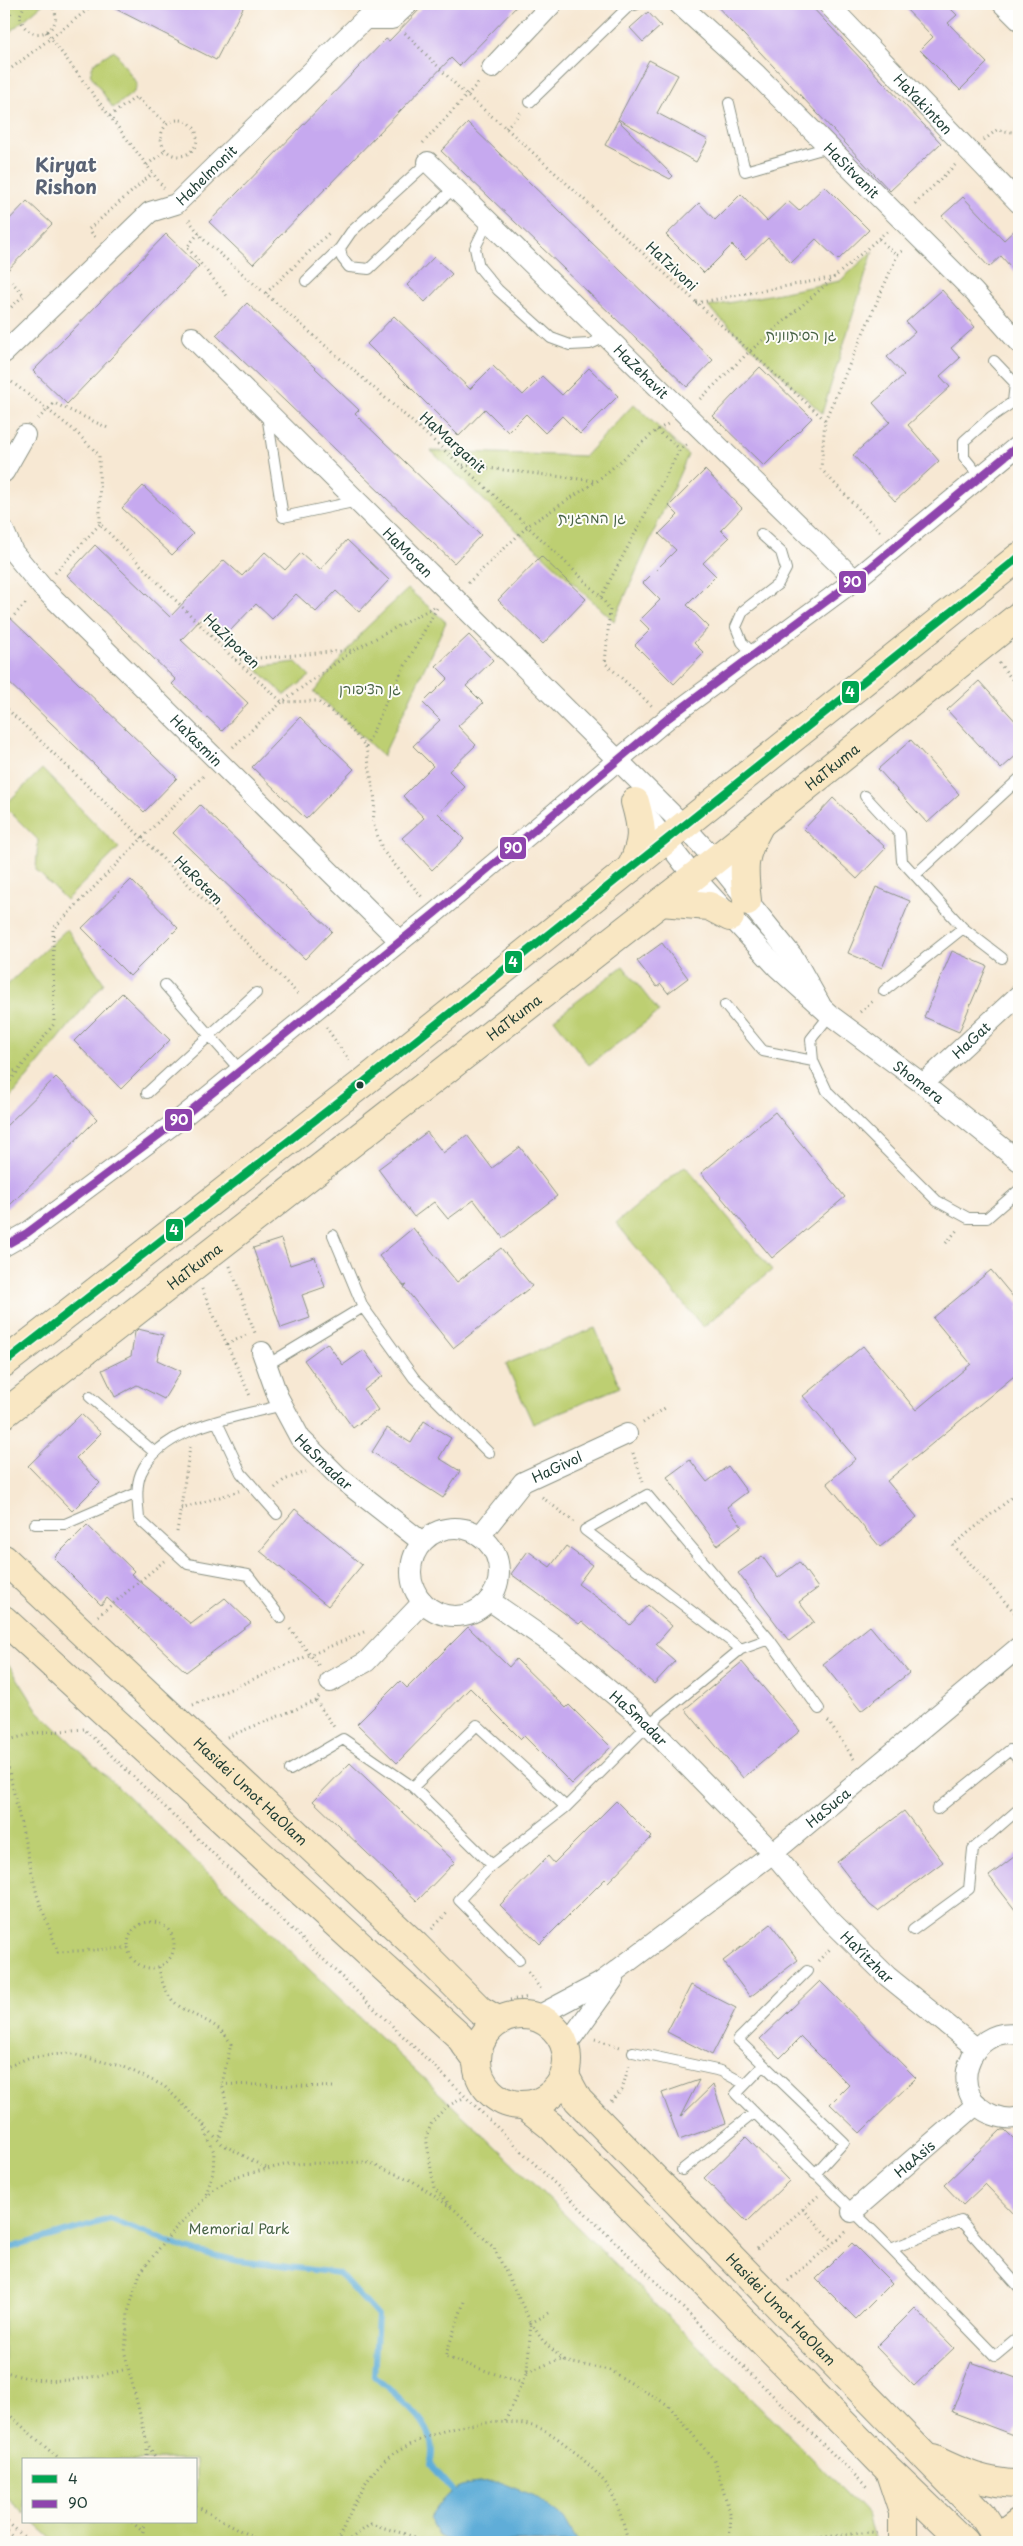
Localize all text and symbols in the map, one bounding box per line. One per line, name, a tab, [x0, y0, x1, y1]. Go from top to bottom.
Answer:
street label: HaYakinton	[889, 68, 958, 139]
street label: HaSitvanit	[820, 138, 885, 203]
street label: Hahelmonit	[171, 140, 241, 210]
district label: Kiryat Rishon	[35, 150, 97, 200]
street label: HaTzivoni	[641, 236, 703, 296]
park label: גן הסיתוונית	[766, 324, 837, 345]
street label: HaZehavit	[609, 339, 674, 403]
street label: HaMarganit	[415, 407, 491, 478]
park label: גן המרגנית	[558, 507, 626, 528]
street label: HaMoran	[378, 522, 438, 582]
line badge: 90	[838, 570, 867, 594]
text: 90	[843, 571, 861, 592]
street label: HaZiporen	[199, 609, 265, 673]
park label: גן הציפורן	[339, 678, 401, 699]
line badge: 4	[841, 680, 860, 704]
text: 4	[845, 681, 855, 702]
street label: HaYasmin	[166, 709, 228, 771]
street label: HaTkuma	[800, 738, 864, 795]
line badge: 90	[499, 836, 527, 860]
text: 90	[504, 837, 522, 858]
street label: HaRotem	[170, 851, 228, 909]
line badge: 4	[504, 950, 523, 974]
text: 4	[508, 951, 518, 972]
street label: HaTkuma	[482, 989, 546, 1045]
street label: HaGat	[947, 1016, 995, 1063]
street label: Shomera	[889, 1055, 950, 1108]
unlabelled marker	[355, 1080, 365, 1090]
line badge: 90	[164, 1108, 193, 1132]
text: 90	[170, 1109, 188, 1130]
line badge: 4	[165, 1218, 184, 1242]
text: 4	[169, 1219, 179, 1240]
street label: HaTkuma	[162, 1238, 226, 1294]
street label: HaSmadar	[291, 1429, 358, 1495]
street label: HaGivol	[528, 1446, 585, 1487]
street label: HaSmadar	[605, 1685, 673, 1751]
street label: Hasidei Umot HaOlam	[189, 1732, 313, 1850]
street label: HaSuca	[801, 1782, 855, 1832]
street label: HaYitzhar	[836, 1926, 899, 1988]
street label: HaAsis	[889, 2135, 939, 2182]
park label: Memorial Park	[189, 2218, 290, 2239]
street label: Hasidei Umot HaOlam	[722, 2248, 841, 2370]
legend	[22, 2458, 198, 2524]
text: 4	[68, 2466, 78, 2489]
text: 90	[68, 2490, 88, 2513]

